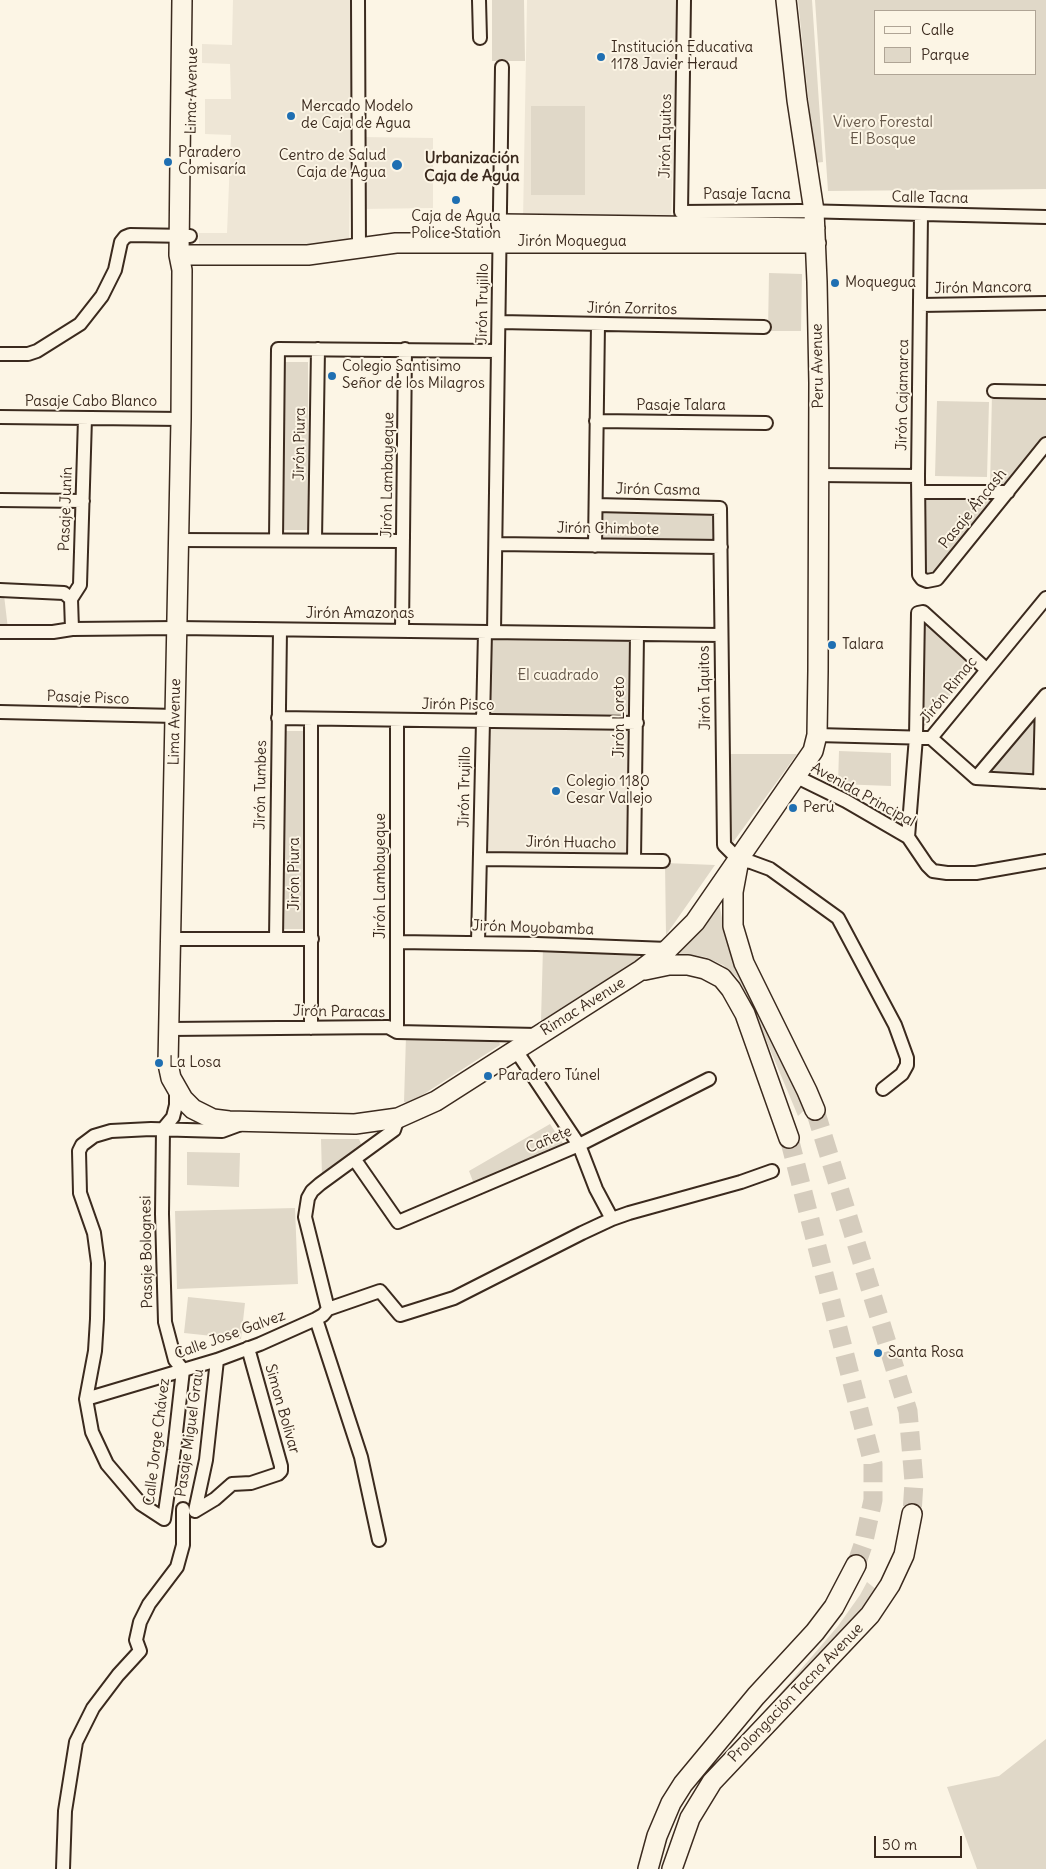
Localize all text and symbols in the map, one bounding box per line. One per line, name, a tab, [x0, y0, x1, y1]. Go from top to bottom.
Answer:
legend	[874, 10, 1036, 75]
text: Calle	[921, 20, 954, 39]
place label: Institución Educativa 1178 Javier Heraud	[611, 39, 753, 74]
text: Parque	[921, 45, 969, 64]
street label: Lima Avenue	[182, 47, 202, 135]
marker: Institución Educativa 1178 Javier Heraud	[595, 51, 607, 63]
street label: Jirón Iquitos	[656, 93, 676, 179]
place label: Mercado Modelo de Caja de Agua	[301, 98, 413, 133]
marker: Mercado Modelo de Caja de Agua	[285, 110, 297, 122]
park label: Vivero Forestal El Bosque	[833, 114, 933, 149]
place label: Paradero Comisaría	[178, 144, 246, 179]
place label: Centro de Salud Caja de Agua	[279, 147, 386, 182]
district label: Urbanización Caja de Agua	[424, 148, 520, 186]
marker: Paradero Comisaría	[162, 156, 174, 168]
marker: Centro de Salud Caja de Agua	[390, 158, 404, 172]
street label: Pasaje Tacna	[703, 186, 791, 204]
street label: Calle Tacna	[891, 188, 969, 208]
marker: Caja de Agua Police Station	[450, 194, 462, 206]
place label: Caja de Agua Police Station	[411, 208, 501, 243]
street label: Jirón Moquegua	[518, 233, 626, 251]
street label: Jirón Trujillo	[473, 263, 493, 345]
place label: Moquegua	[845, 274, 916, 292]
marker: Moquegua	[829, 277, 841, 289]
street label: Jirón Mancora	[934, 278, 1032, 298]
street label: Jirón Zorritos	[587, 299, 677, 319]
street label: Peru Avenue	[808, 323, 828, 409]
street label: Jirón Cajamarca	[893, 339, 913, 451]
place label: Colegio Santisimo Señor de los Milagros	[342, 358, 485, 393]
marker: Colegio Santisimo Señor de los Milagros	[326, 370, 338, 382]
street label: Pasaje Cabo Blanco	[25, 393, 157, 411]
street label: Pasaje Talara	[636, 397, 726, 415]
street label: Jirón Piura	[290, 407, 310, 481]
street label: Jirón Lambayeque	[378, 412, 398, 538]
street label: Pasaje Áncash	[935, 465, 1011, 553]
street label: Pasaje Junín	[56, 466, 76, 552]
street label: Jirón Casma	[616, 480, 700, 500]
street label: Jirón Chimbote	[557, 519, 659, 539]
street label: Jirón Amazonas	[306, 605, 414, 623]
place label: Talara	[842, 636, 884, 654]
marker: Talara	[826, 639, 838, 651]
street label: Jirón Iquitos	[695, 645, 715, 731]
street label: Jirón Rimac	[917, 653, 981, 727]
park label: El cuadrado	[517, 667, 599, 685]
street label: Jirón Loreto	[611, 676, 629, 758]
street label: Lima Avenue	[165, 678, 185, 766]
street label: Pasaje Pisco	[46, 688, 130, 708]
street label: Jirón Pisco	[421, 695, 495, 715]
street label: Jirón Tumbes	[251, 740, 271, 830]
street label: Jirón Trujillo	[455, 746, 475, 828]
street label: Avenida Principal	[808, 759, 918, 831]
place label: Colegio 1180 Cesar Vallejo	[566, 773, 653, 808]
marker: Colegio 1180 Cesar Vallejo	[550, 785, 562, 797]
place label: Perú	[803, 799, 834, 817]
marker: Perú	[787, 802, 799, 814]
street label: Jirón Lambayeque	[372, 813, 390, 939]
street label: Jirón Huacho	[526, 833, 616, 853]
street label: Jirón Piura	[286, 837, 304, 911]
street label: Jirón Moyobamba	[472, 917, 594, 939]
street label: Rimac Avenue	[538, 974, 628, 1040]
street label: Jirón Paracas	[293, 1002, 385, 1022]
place label: La Losa	[169, 1054, 221, 1072]
marker: La Losa	[153, 1057, 165, 1069]
place label: Paradero Túnel	[498, 1067, 600, 1085]
marker: Paradero Túnel	[482, 1070, 494, 1082]
street label: Cañete	[523, 1122, 575, 1158]
street label: Pasaje Bolognesi	[137, 1195, 157, 1309]
street label: Calle Jose Galvez	[172, 1307, 288, 1363]
place label: Santa Rosa	[888, 1344, 964, 1362]
marker: Santa Rosa	[872, 1347, 884, 1359]
street label: Simon Bolivar	[261, 1362, 303, 1456]
street label: Pasaje Miguel Grau	[172, 1368, 208, 1498]
street label: Calle Jorge Chávez	[140, 1377, 174, 1507]
street label: Prolongación Tacna Avenue	[725, 1620, 867, 1766]
scale bar	[876, 1826, 964, 1858]
text: 50 m	[882, 1835, 917, 1854]

